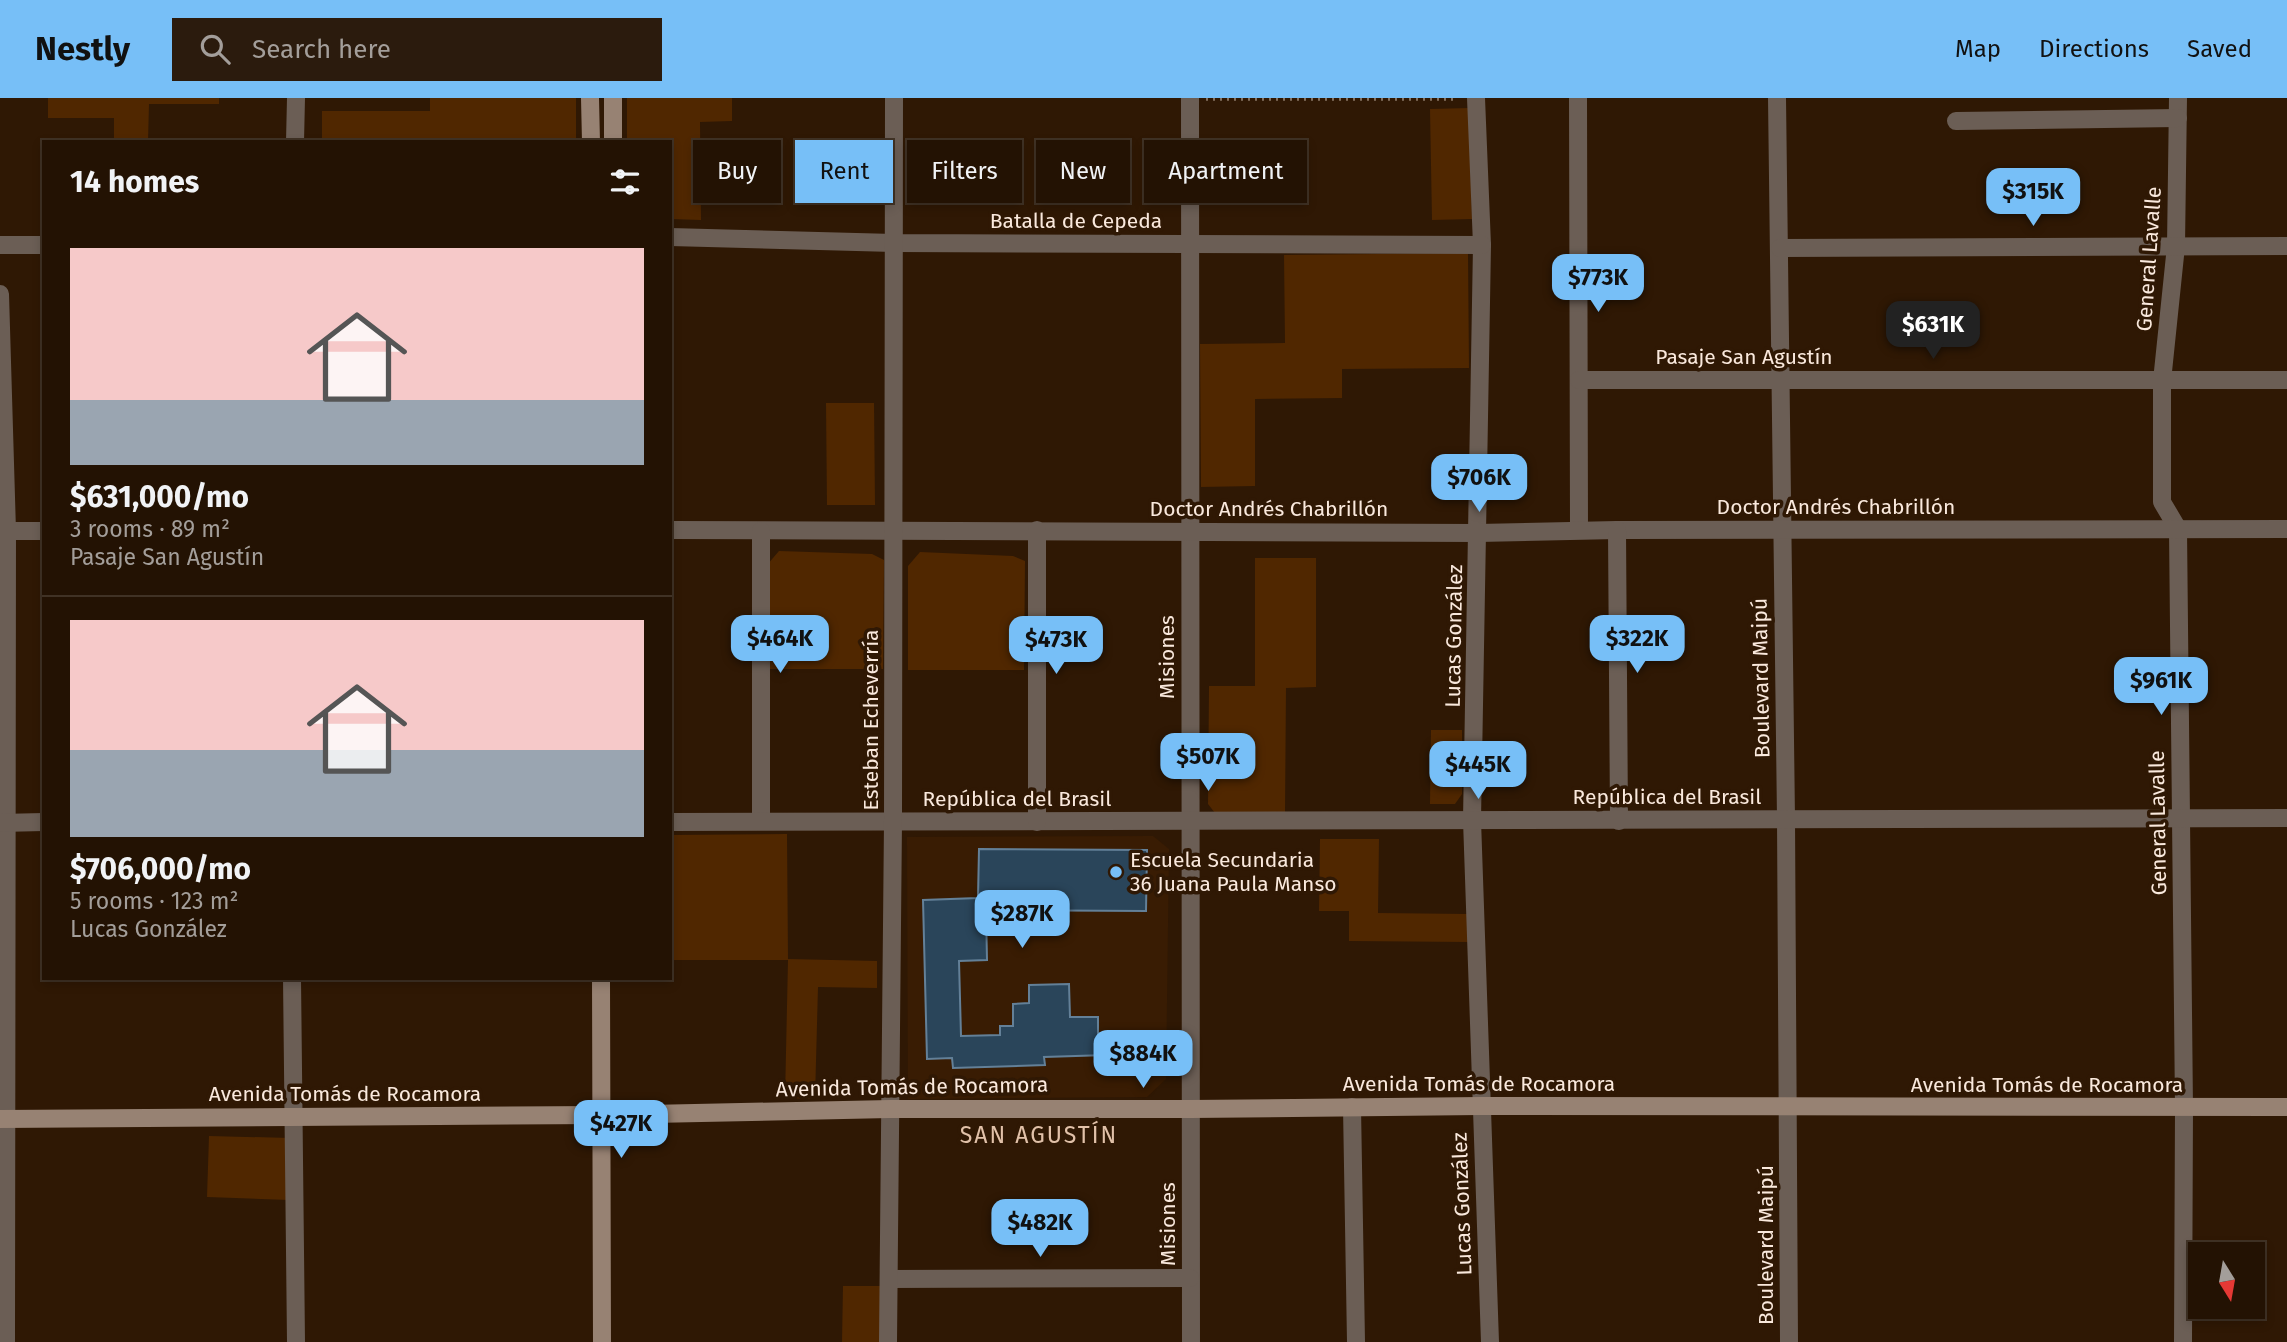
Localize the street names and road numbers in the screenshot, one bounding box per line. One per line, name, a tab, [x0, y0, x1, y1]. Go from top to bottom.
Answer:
street label: General Lavalle	[2131, 186, 2167, 332]
street label: Batalla de Cepeda	[990, 208, 1162, 234]
street label: Pasaje San Agustín	[1655, 344, 1833, 370]
street label: Doctor Andrés Chabrillón	[1717, 494, 1955, 520]
street label: Doctor Andrés Chabrillón	[1150, 496, 1388, 522]
street label: Lucas González	[1440, 564, 1468, 708]
street label: Boulevard Maipú	[1747, 598, 1775, 758]
street label: Misiones	[1154, 615, 1180, 699]
street label: Esteban Echeverría	[858, 630, 884, 810]
street label: General Lavalle	[2144, 750, 2172, 896]
street label: República del Brasil	[1573, 784, 1761, 810]
street label: República del Brasil	[923, 786, 1111, 812]
street label: Avenida Tomás de Rocamora	[1343, 1071, 1615, 1097]
street label: Avenida Tomás de Rocamora	[775, 1072, 1049, 1102]
street label: Avenida Tomás de Rocamora	[1911, 1072, 2183, 1098]
street label: Avenida Tomás de Rocamora	[209, 1081, 481, 1107]
street label: Lucas González	[1447, 1132, 1477, 1276]
street label: Boulevard Maipú	[1753, 1165, 1779, 1325]
street label: Misiones	[1155, 1182, 1181, 1266]

